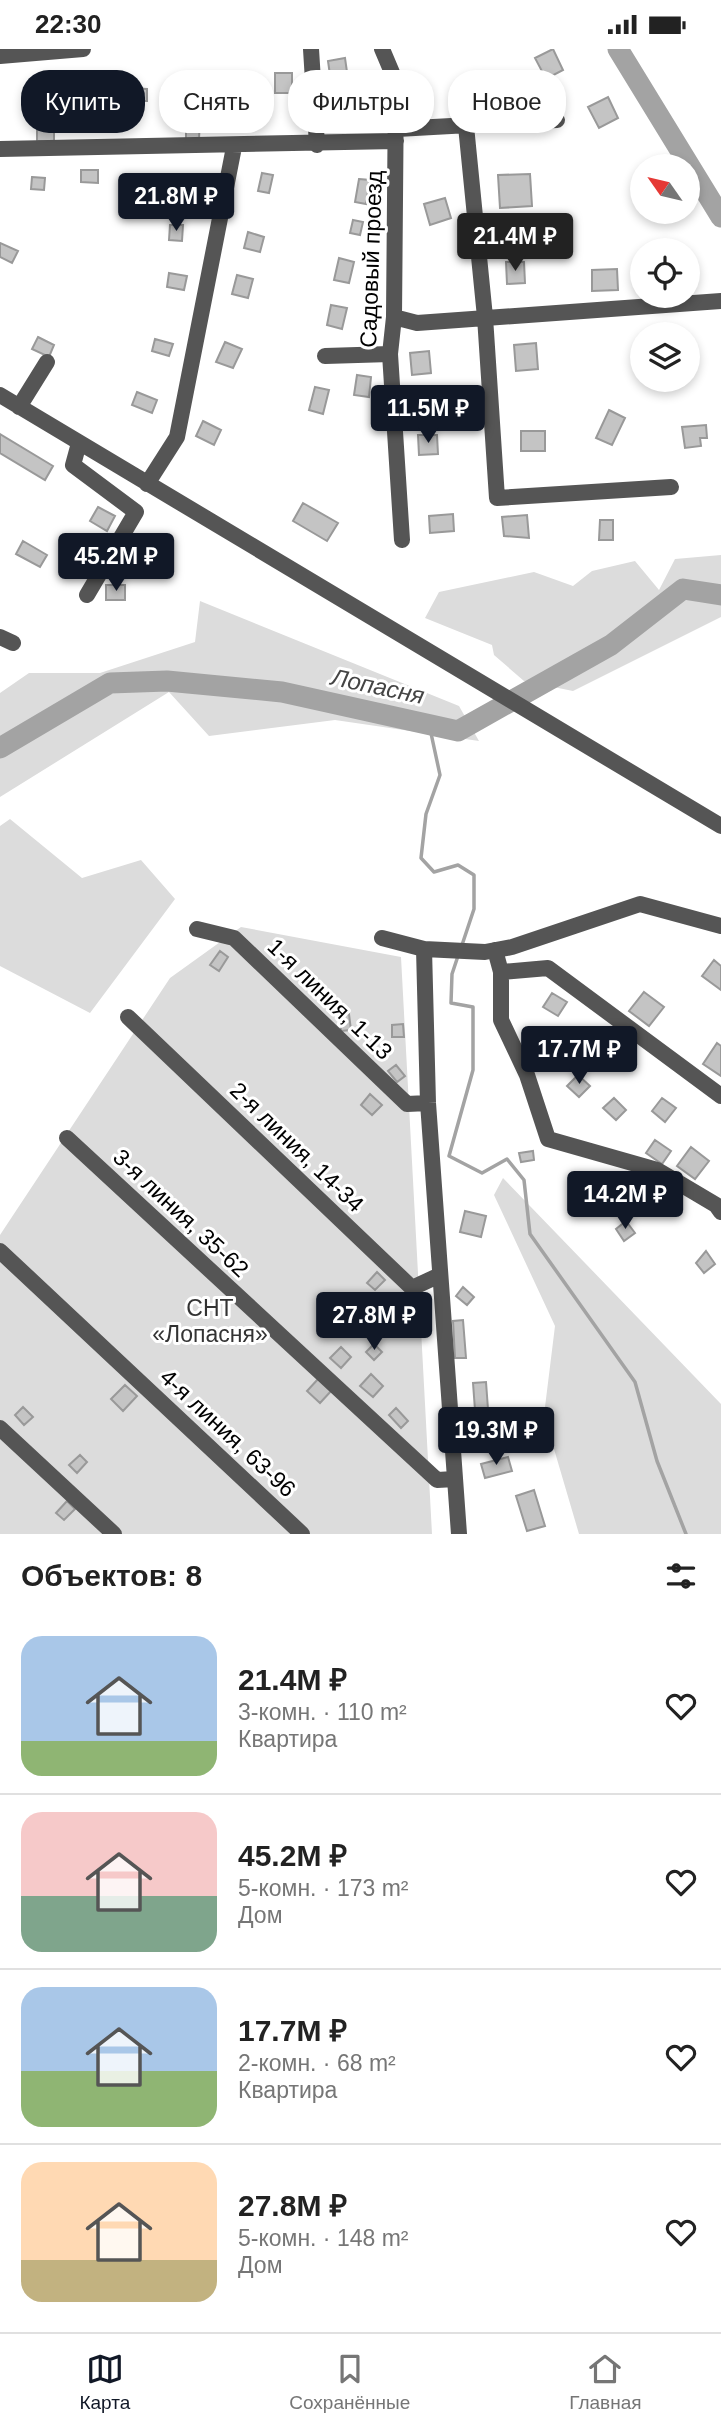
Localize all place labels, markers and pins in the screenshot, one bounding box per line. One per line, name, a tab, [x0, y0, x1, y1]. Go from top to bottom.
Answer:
pin: 21.8M ₽	[111, 173, 241, 233]
pin: 21.4M ₽	[450, 213, 580, 273]
pin: 11.5M ₽	[363, 385, 493, 445]
pin: 45.2M ₽	[51, 533, 181, 593]
pin: 17.7M ₽	[514, 1027, 644, 1086]
pin: 14.2M ₽	[560, 1171, 690, 1231]
pin: 27.8M ₽	[309, 1293, 439, 1352]
pin: 19.3M ₽	[431, 1407, 561, 1467]

